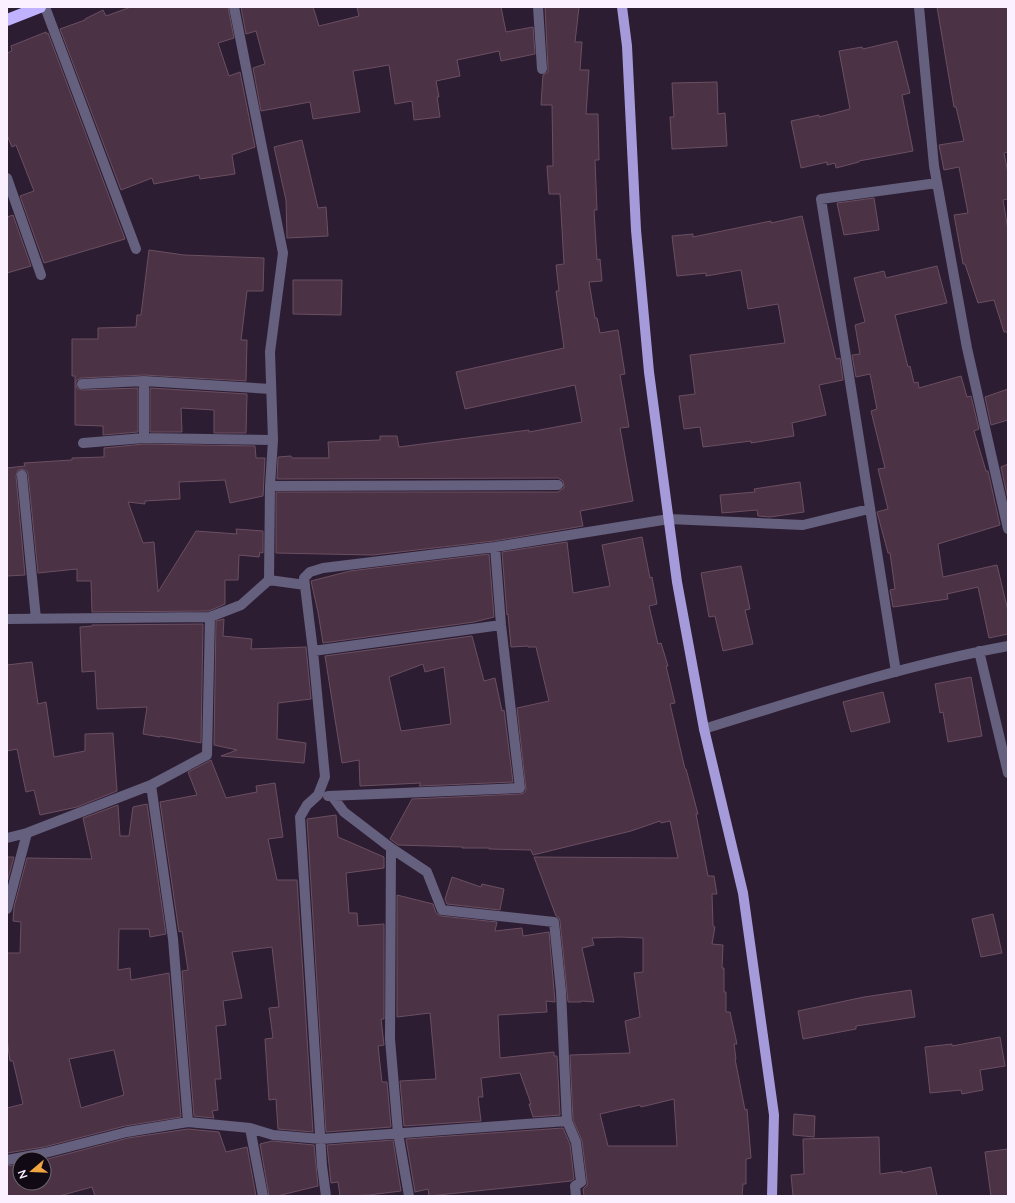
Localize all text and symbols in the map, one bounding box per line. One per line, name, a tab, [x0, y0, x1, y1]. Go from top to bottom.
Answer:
north arrow	[12, 1151, 52, 1191]
text: N	[15, 1168, 30, 1181]

